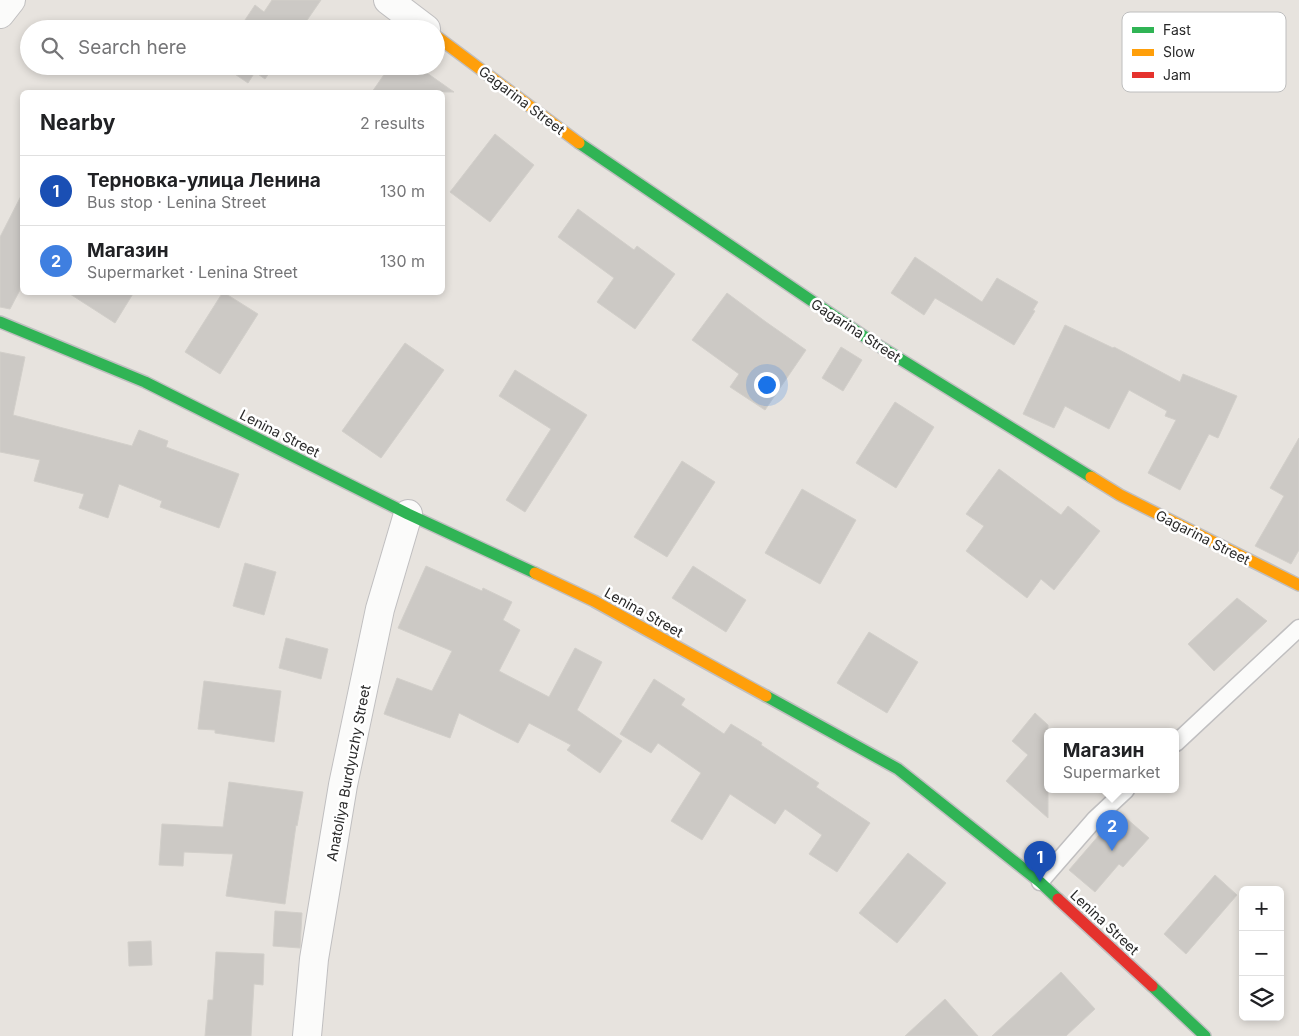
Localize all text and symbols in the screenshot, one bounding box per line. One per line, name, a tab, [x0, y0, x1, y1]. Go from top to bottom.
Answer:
legend	[1122, 12, 1286, 92]
search box	[20, 20, 445, 75]
text: Fast	[1163, 21, 1191, 38]
icon: search	[38, 34, 66, 62]
text: Search here	[78, 36, 187, 59]
text: Slow	[1163, 43, 1195, 60]
street label: Gagarina Street	[476, 62, 569, 138]
text: Jam	[1163, 66, 1191, 83]
text: Nearby	[40, 110, 115, 135]
text: 2 results	[360, 113, 425, 133]
text: Терновка-улица Ленина	[87, 169, 321, 192]
text: 1	[53, 181, 59, 201]
text: 130 m	[380, 181, 425, 201]
text: Bus stop · Lenina Street	[87, 192, 266, 212]
text: Магазин	[87, 239, 169, 262]
text: 2	[51, 251, 61, 271]
text: 130 m	[380, 251, 425, 271]
text: Supermarket · Lenina Street	[87, 262, 298, 282]
street label: Gagarina Street	[808, 295, 904, 365]
your location	[754, 372, 780, 398]
street label: Lenina Street	[237, 406, 323, 461]
street label: Gagarina Street	[1153, 506, 1253, 568]
street label: Lenina Street	[602, 583, 687, 641]
street label: Anatoliya Burdyuzhy Street	[323, 683, 374, 863]
popup	[1044, 728, 1179, 793]
text: Магазин	[1063, 739, 1144, 762]
text: Supermarket	[1063, 762, 1160, 782]
pin: 2	[1096, 810, 1128, 851]
pin: 1	[1024, 841, 1056, 882]
street label: Lenina Street	[1067, 886, 1143, 958]
map controls	[1239, 886, 1284, 1021]
button: +	[1239, 886, 1284, 931]
button: −	[1239, 931, 1284, 976]
button: layers	[1239, 976, 1284, 1021]

